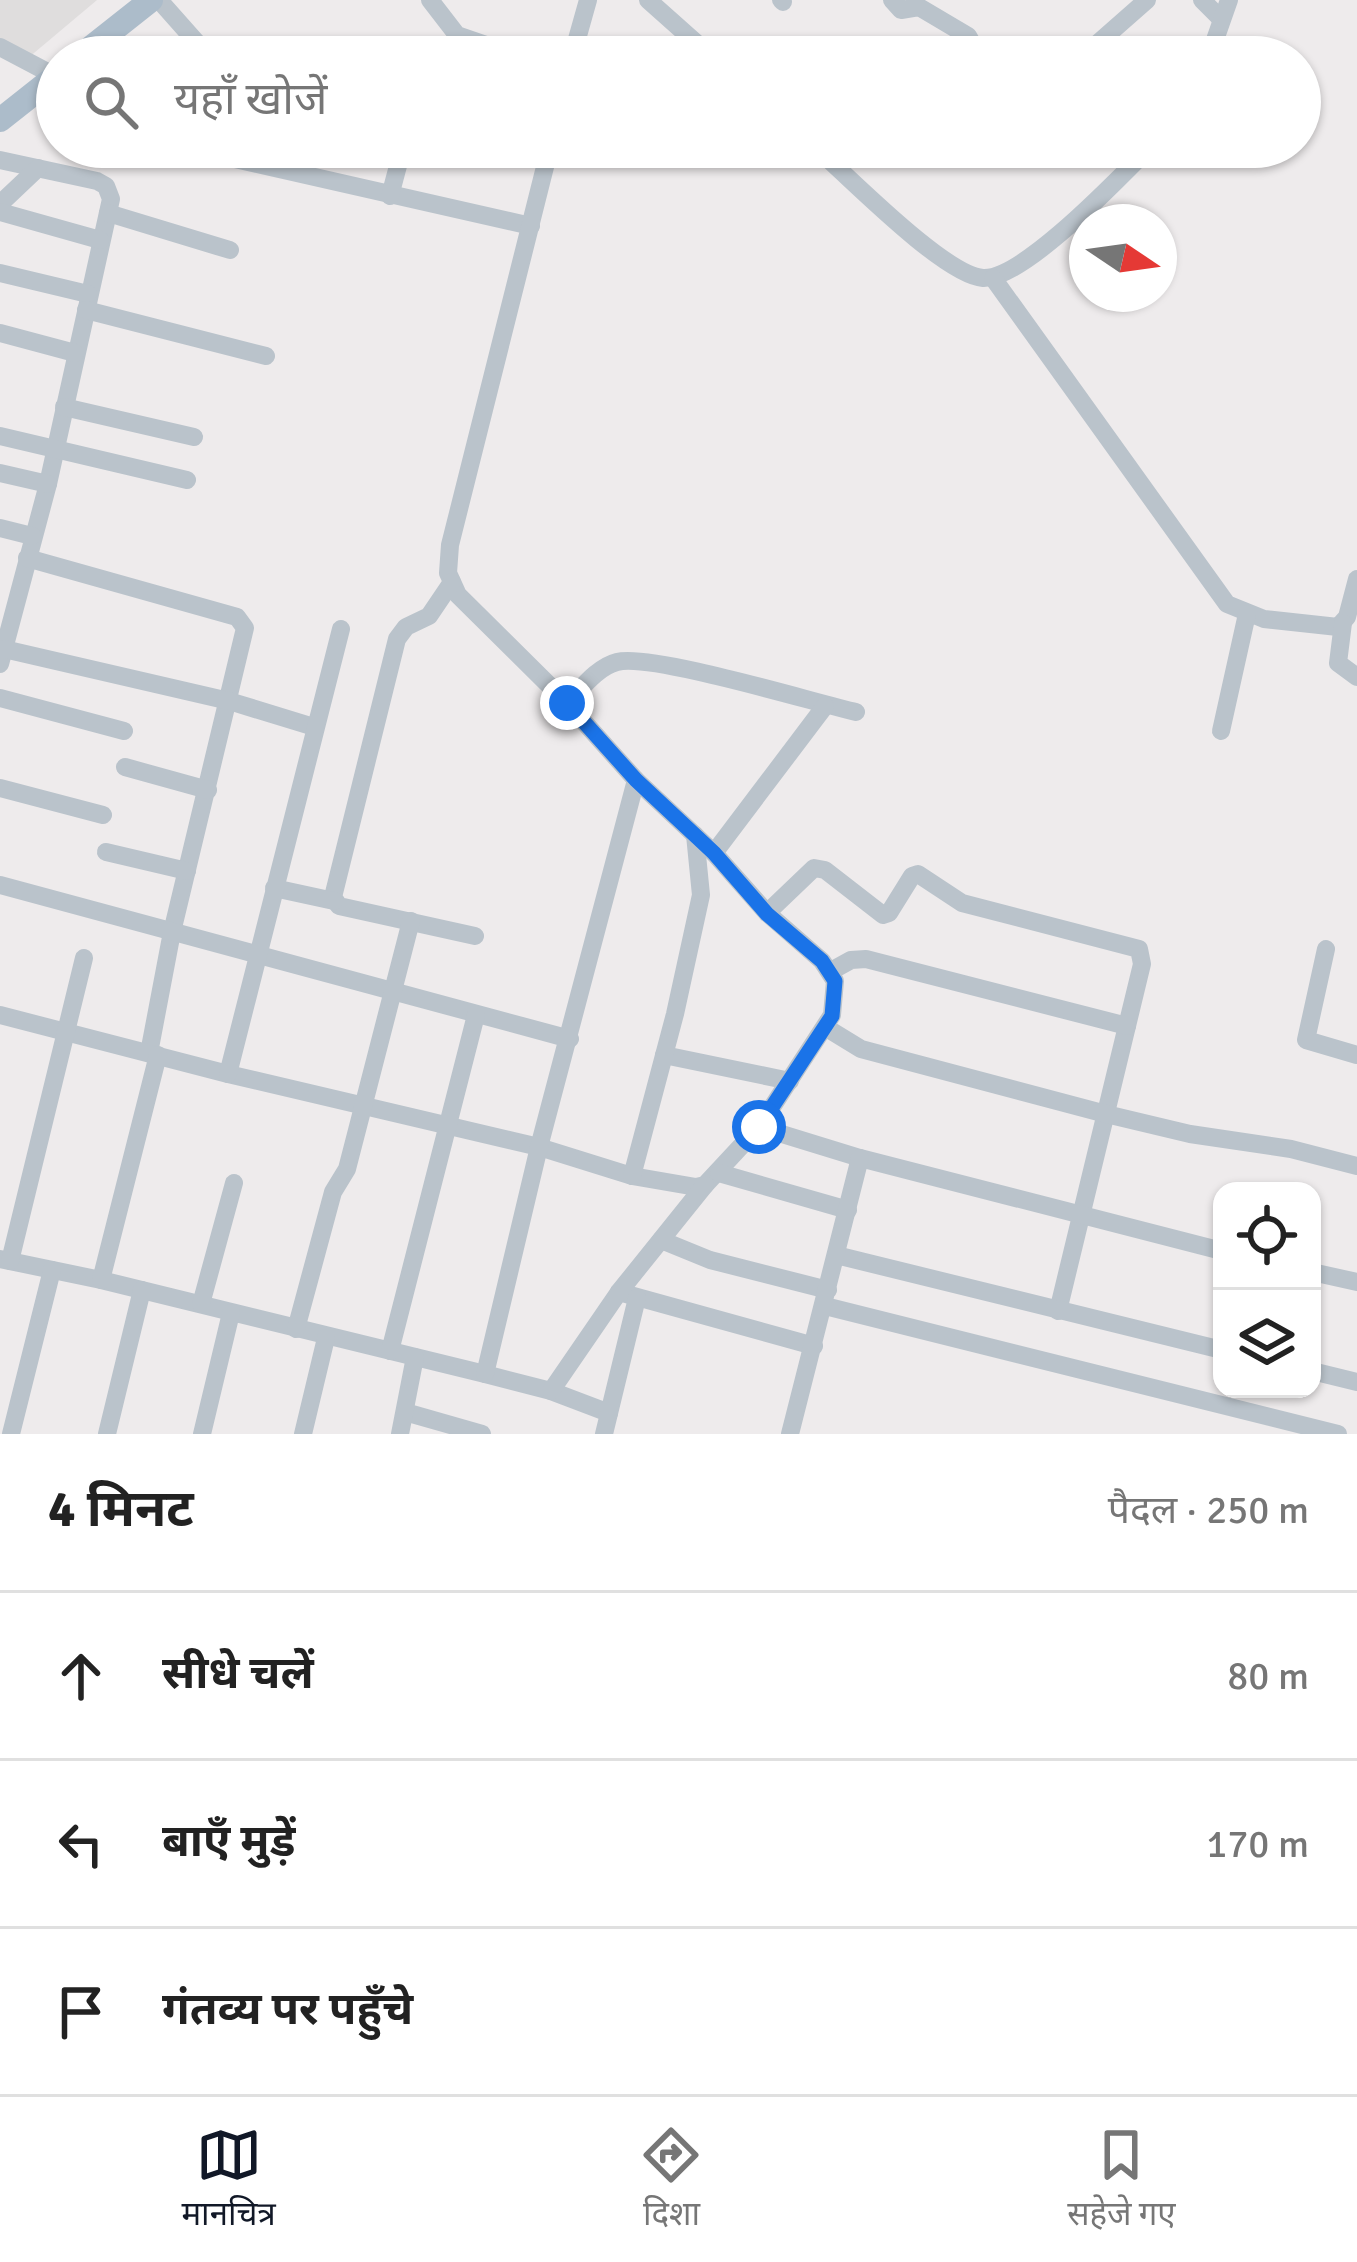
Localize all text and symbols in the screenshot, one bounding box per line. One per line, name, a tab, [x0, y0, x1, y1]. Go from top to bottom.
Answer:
search box	[36, 36, 1321, 168]
icon: search	[78, 69, 144, 135]
text: यहाँ खोजें	[174, 72, 327, 127]
north arrow	[1069, 204, 1177, 312]
route end	[540, 676, 594, 730]
route start	[732, 1100, 786, 1154]
map controls	[1213, 1182, 1321, 1398]
button: locate	[1213, 1182, 1321, 1290]
button: layers	[1213, 1290, 1321, 1398]
text: 4 मिनट	[48, 1478, 194, 1541]
text: पैदल · 250 m	[1108, 1486, 1309, 1534]
icon: ahead	[48, 1643, 114, 1709]
text: सीधे चलें	[162, 1646, 314, 1701]
text: 80 m	[1227, 1652, 1309, 1700]
icon: left	[48, 1811, 114, 1877]
text: बाएँ मुड़ें	[162, 1814, 295, 1869]
text: 170 m	[1206, 1820, 1309, 1868]
icon: arrive	[48, 1979, 114, 2045]
text: गंतव्य पर पहुँचे	[162, 1982, 413, 2037]
tab: मानचित्र	[181, 2122, 276, 2238]
tab: दिशा	[638, 2122, 704, 2238]
tab: सहेजे गए	[1067, 2122, 1176, 2238]

